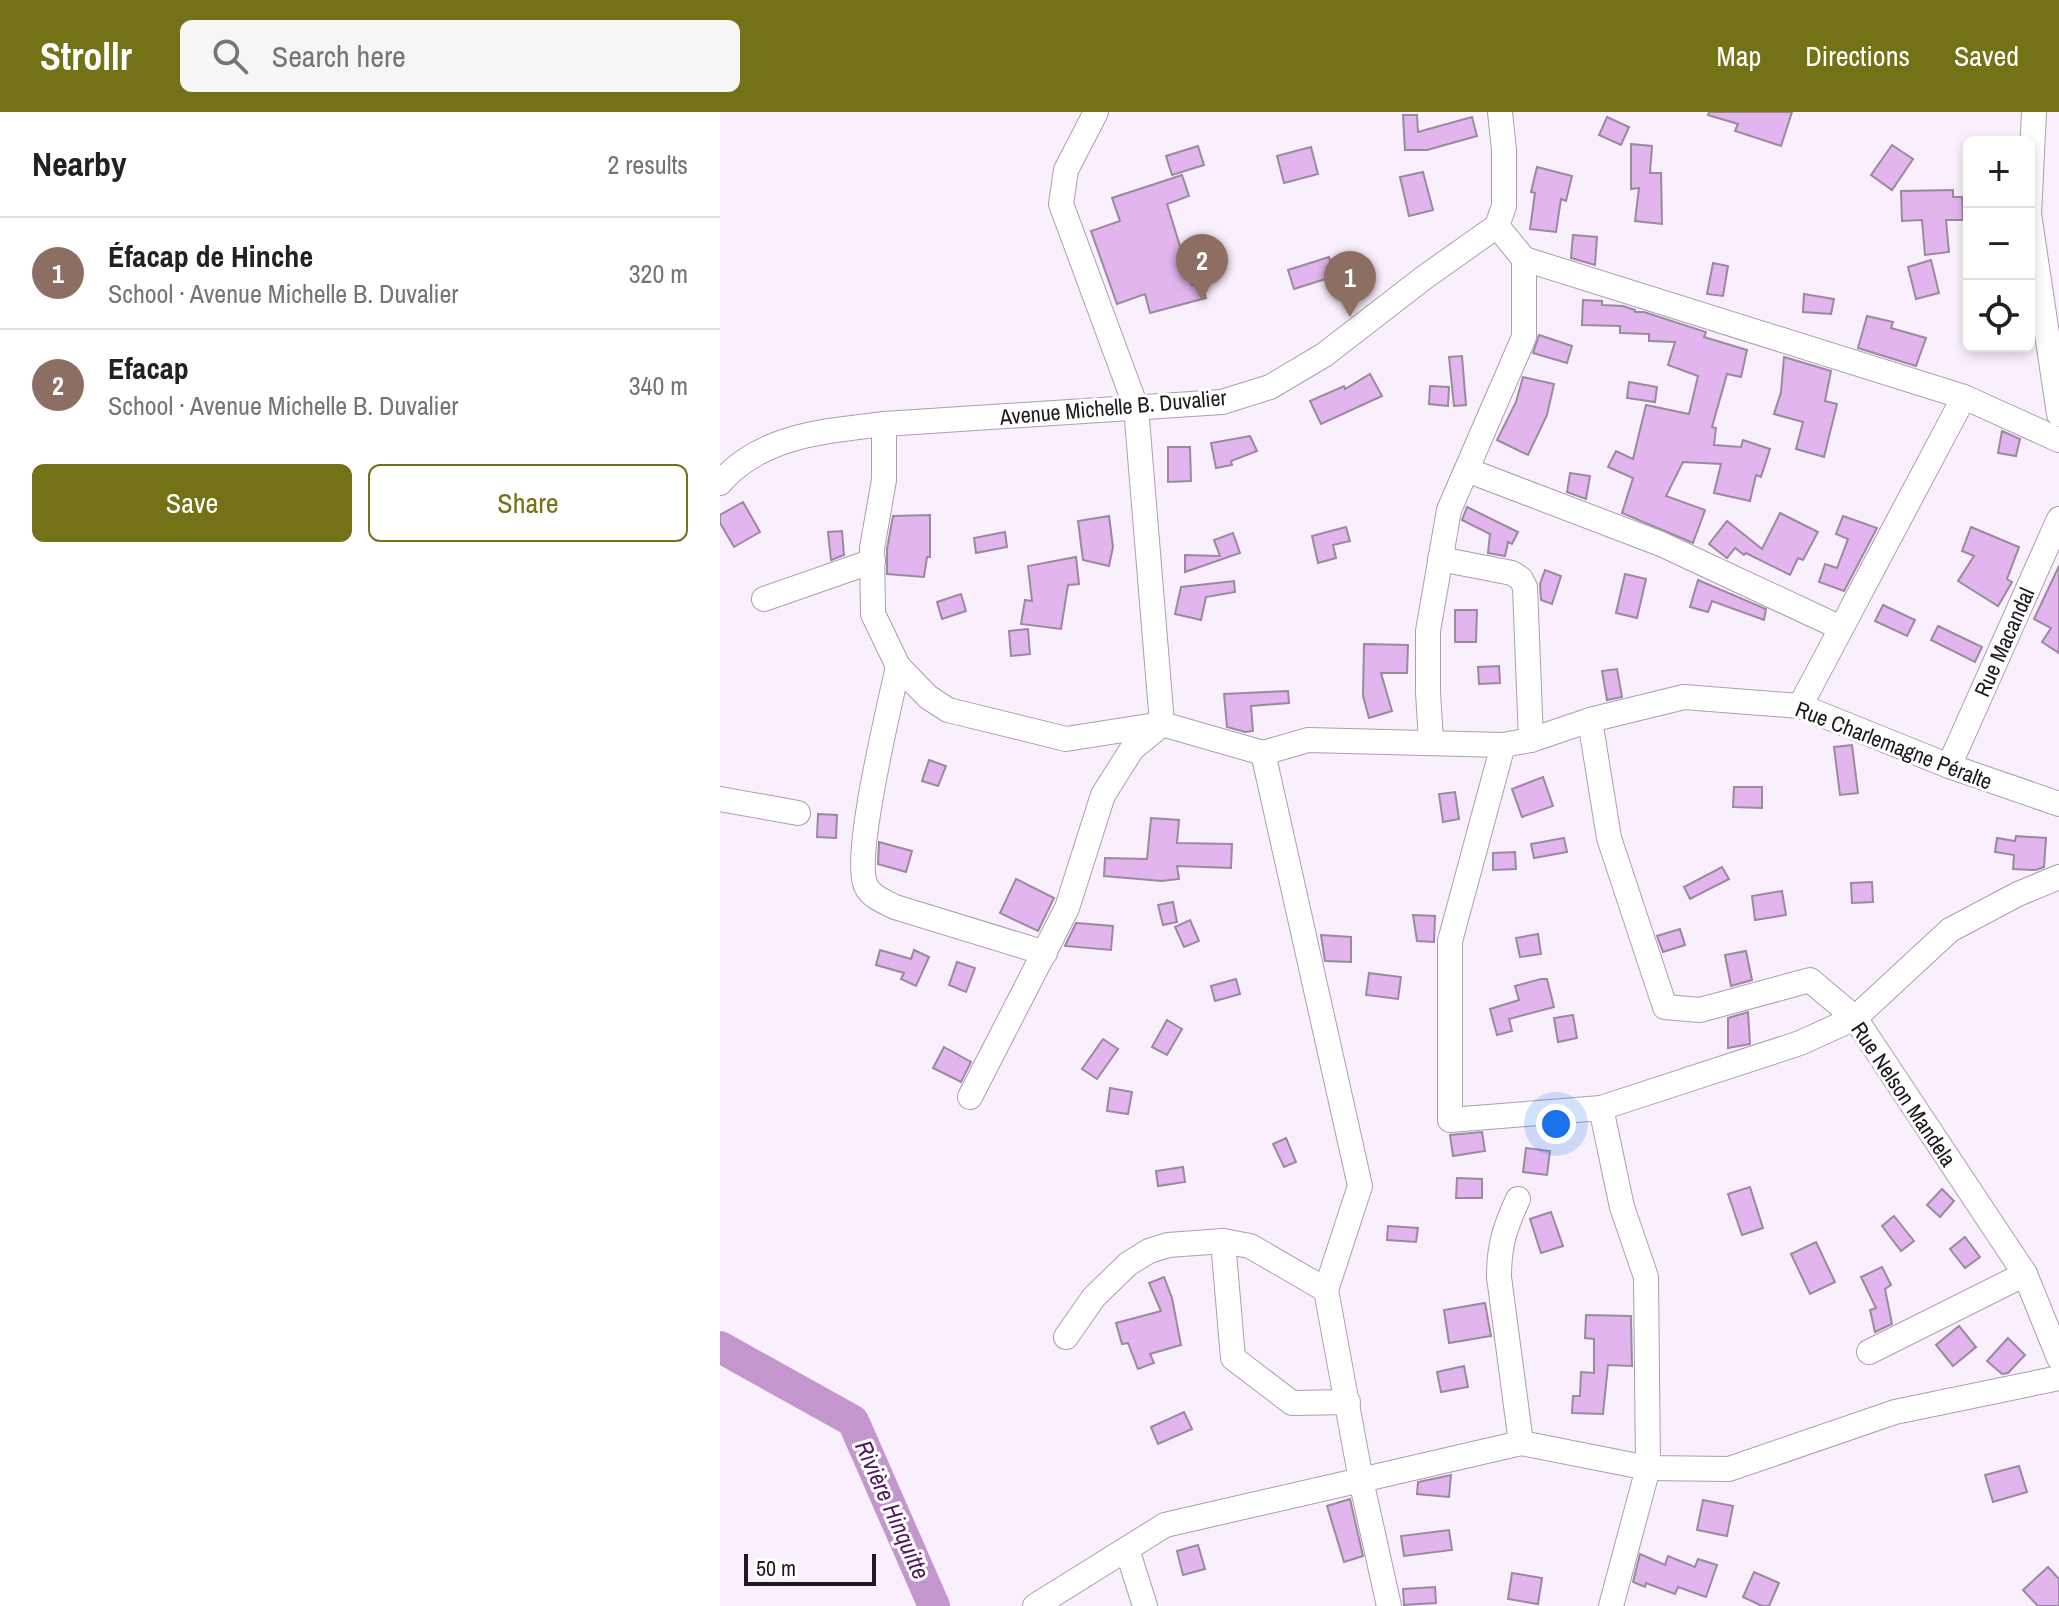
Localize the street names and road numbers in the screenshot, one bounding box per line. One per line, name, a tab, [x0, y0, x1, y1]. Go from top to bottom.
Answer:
street label: Avenue Michelle B. Duvalier	[997, 382, 1228, 432]
street label: Rue Macandal	[1967, 583, 2041, 701]
street label: Rue Charlemagne Péralte	[1791, 694, 1997, 796]
street label: Rue Nelson Mandela	[1844, 1016, 1964, 1172]

